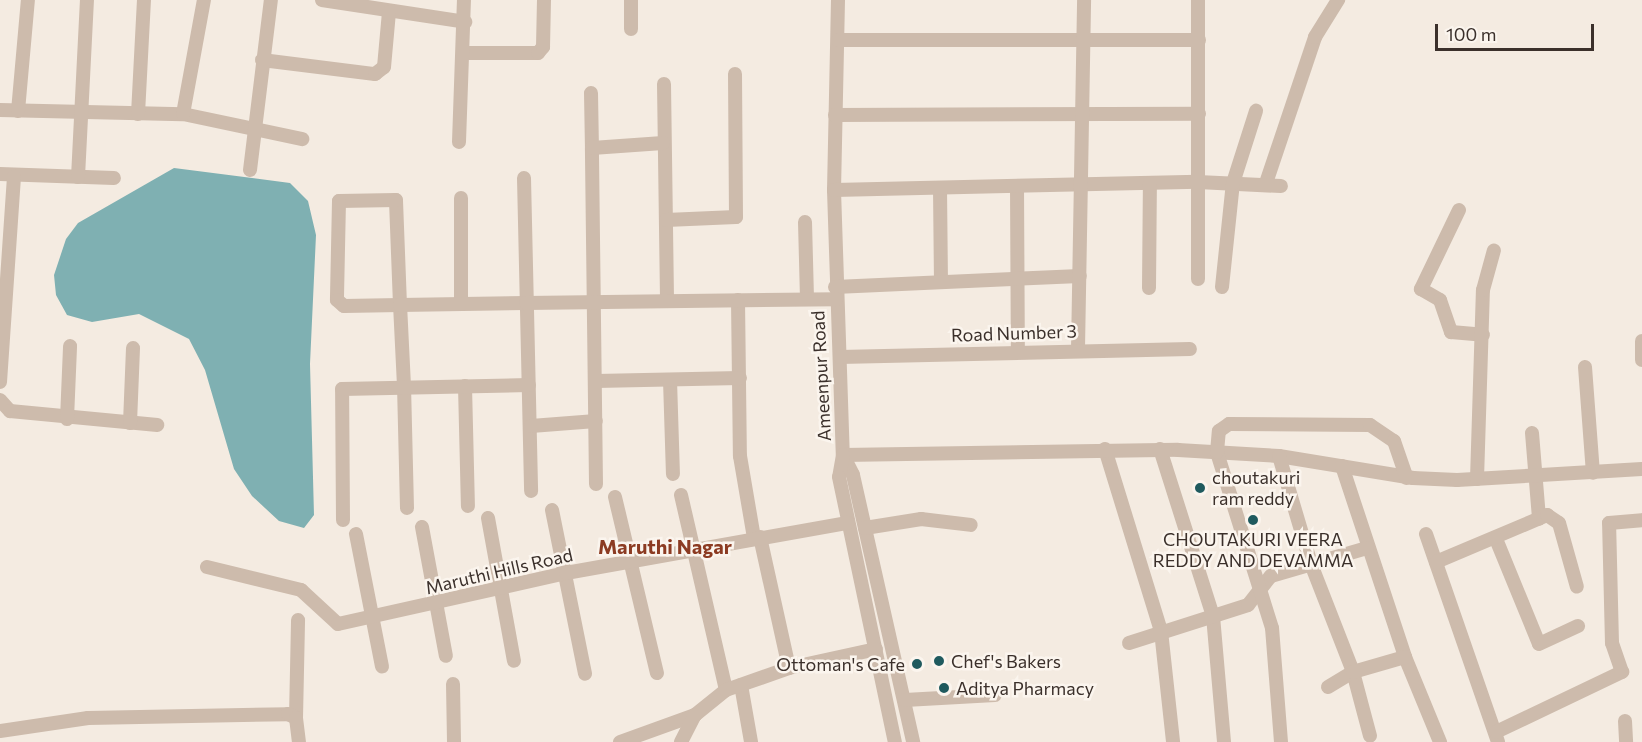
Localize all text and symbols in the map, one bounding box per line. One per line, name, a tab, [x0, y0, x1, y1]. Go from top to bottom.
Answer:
scale bar	[1438, 12, 1597, 50]
text: 100 m	[1446, 23, 1496, 45]
street label: Ameenpur Road	[807, 310, 835, 442]
street label: Road Number 3	[951, 320, 1077, 346]
place label: choutakuri ram reddy	[1212, 467, 1300, 510]
marker: choutakuri ram reddy	[1193, 481, 1207, 495]
marker: CHOUTAKURI VEERA REDDY AND DEVAMMA	[1246, 513, 1260, 527]
place label: CHOUTAKURI VEERA REDDY AND DEVAMMA	[1153, 529, 1353, 572]
district label: Maruthi Nagar	[598, 534, 732, 558]
street label: Maruthi Hills Road	[423, 544, 575, 598]
place label: Chef's Bakers	[951, 650, 1061, 672]
place label: Ottoman's Cafe	[776, 653, 905, 675]
marker: Chef's Bakers	[932, 654, 946, 668]
marker: Ottoman's Cafe	[910, 657, 924, 671]
place label: Aditya Pharmacy	[956, 677, 1094, 699]
marker: Aditya Pharmacy	[937, 681, 951, 695]

